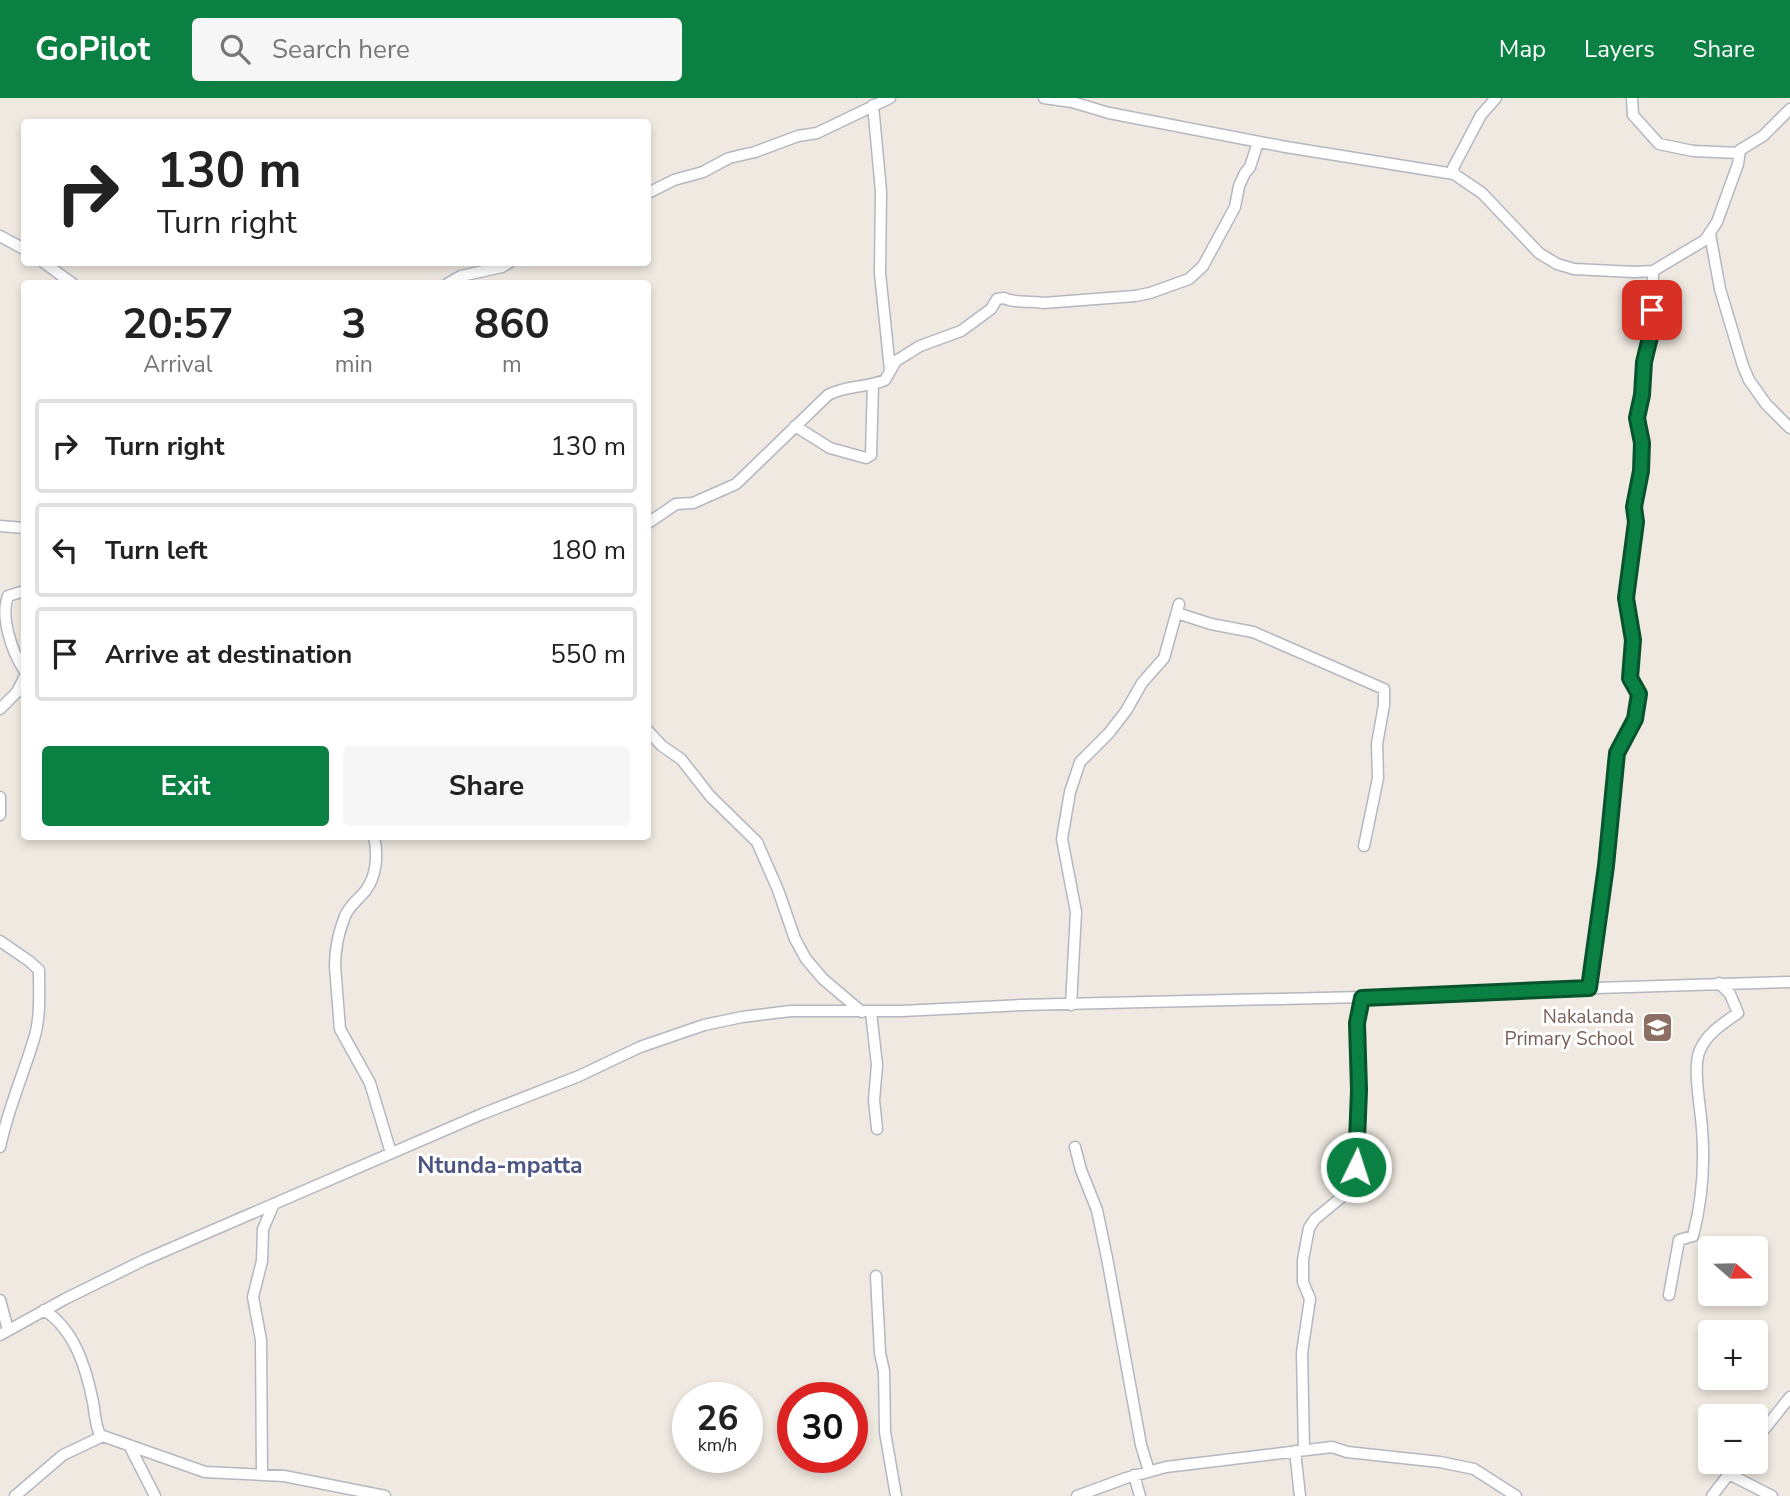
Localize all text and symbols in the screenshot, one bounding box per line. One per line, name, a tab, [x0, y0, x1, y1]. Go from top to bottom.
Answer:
search box	[192, 18, 682, 81]
text: GoPilot	[35, 27, 150, 72]
icon: search	[216, 30, 254, 68]
text: Search here	[272, 32, 410, 67]
text: Map	[1499, 33, 1546, 65]
text: Layers	[1584, 33, 1655, 65]
text: Share	[1693, 33, 1755, 65]
text: 130 m	[157, 137, 301, 204]
icon: right	[42, 147, 133, 238]
text: Turn right	[157, 201, 297, 244]
pin	[1622, 280, 1682, 340]
icon: arrive	[1633, 291, 1671, 329]
text: 20:57	[122, 296, 233, 353]
text: 3	[341, 296, 366, 353]
text: 860	[474, 296, 550, 353]
text: Arrival	[143, 349, 212, 380]
text: min	[335, 349, 373, 380]
text: m	[502, 349, 522, 380]
icon: right	[46, 427, 84, 465]
text: Turn right	[105, 429, 224, 464]
text: 130 m	[550, 429, 626, 464]
icon: left	[46, 531, 84, 569]
text: Turn left	[105, 533, 208, 568]
text: 180 m	[550, 533, 626, 568]
icon: arrive	[46, 635, 84, 673]
text: Arrive at destination	[105, 637, 352, 672]
text: 550 m	[550, 637, 626, 672]
button: Exit	[42, 746, 329, 826]
button: Share	[343, 746, 630, 826]
place label: Nakalanda Primary School	[1505, 1004, 1634, 1052]
school or university icon: Nakalanda Primary School	[1640, 1010, 1674, 1044]
position arrow	[1319, 1130, 1393, 1204]
district label: Ntunda-mpatta	[417, 1150, 583, 1181]
north arrow	[1698, 1236, 1768, 1306]
map controls	[1698, 1236, 1768, 1474]
button: +	[1698, 1320, 1768, 1390]
speed limit sign: 30	[777, 1382, 868, 1473]
text: 26	[696, 1395, 739, 1442]
button: −	[1698, 1404, 1768, 1474]
text: km/h	[698, 1433, 737, 1457]

